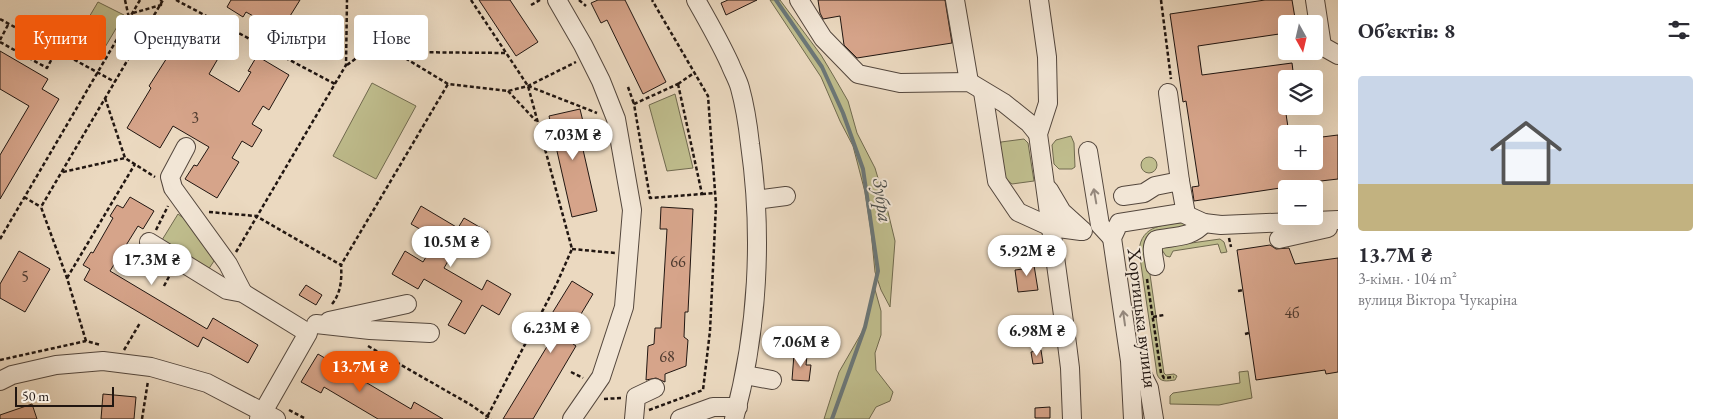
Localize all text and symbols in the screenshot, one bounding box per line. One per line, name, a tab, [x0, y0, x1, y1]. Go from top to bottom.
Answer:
chip: Купити	[15, 15, 106, 60]
chip: Орендувати	[116, 15, 239, 60]
chip: Фільтри	[249, 15, 344, 60]
chip: Нове	[354, 15, 428, 60]
north arrow	[1278, 15, 1322, 60]
map controls	[1278, 15, 1323, 225]
icon: filters	[1665, 16, 1693, 44]
text: Об’єктів: 8	[1358, 17, 1455, 44]
button: layers	[1278, 70, 1323, 115]
house number: 3	[191, 107, 199, 128]
icon: home	[1481, 108, 1571, 198]
pin: 7.03M ₴	[527, 119, 619, 161]
text: 7.03M ₴	[545, 124, 601, 145]
button: +	[1278, 125, 1323, 170]
water label: Зубра	[867, 176, 899, 224]
button: −	[1278, 180, 1323, 225]
one-way arrow	[1090, 189, 1100, 205]
pin: 10.5M ₴	[405, 226, 497, 268]
text: 10.5M ₴	[423, 231, 479, 252]
pin: 5.92M ₴	[981, 234, 1073, 277]
text: 5.92M ₴	[999, 240, 1055, 261]
text: 13.7M ₴	[1358, 241, 1432, 268]
pin: 17.3M ₴	[106, 244, 198, 286]
street label: Хортицька вулиця	[1121, 246, 1164, 390]
text: 17.3M ₴	[124, 249, 180, 270]
house number: 66	[670, 251, 686, 272]
house number: 5	[21, 266, 29, 287]
text: 3-кімн. · 104 m²	[1358, 268, 1457, 289]
text: вулиця Віктора Чукаріна	[1358, 289, 1517, 310]
house number: 4б	[1284, 302, 1300, 323]
one-way arrow	[1118, 311, 1128, 327]
pin: 6.23M ₴	[505, 312, 597, 354]
pin: 6.98M ₴	[991, 314, 1083, 357]
text: 6.23M ₴	[523, 317, 579, 338]
text: 6.98M ₴	[1009, 320, 1065, 341]
pin: 7.06M ₴	[755, 326, 847, 368]
text: 7.06M ₴	[773, 331, 829, 352]
house number: 68	[659, 346, 675, 367]
pin: 13.7M ₴	[314, 350, 406, 393]
text: 13.7M ₴	[332, 356, 388, 377]
scale bar	[15, 384, 114, 407]
text: 50 m	[22, 387, 49, 405]

